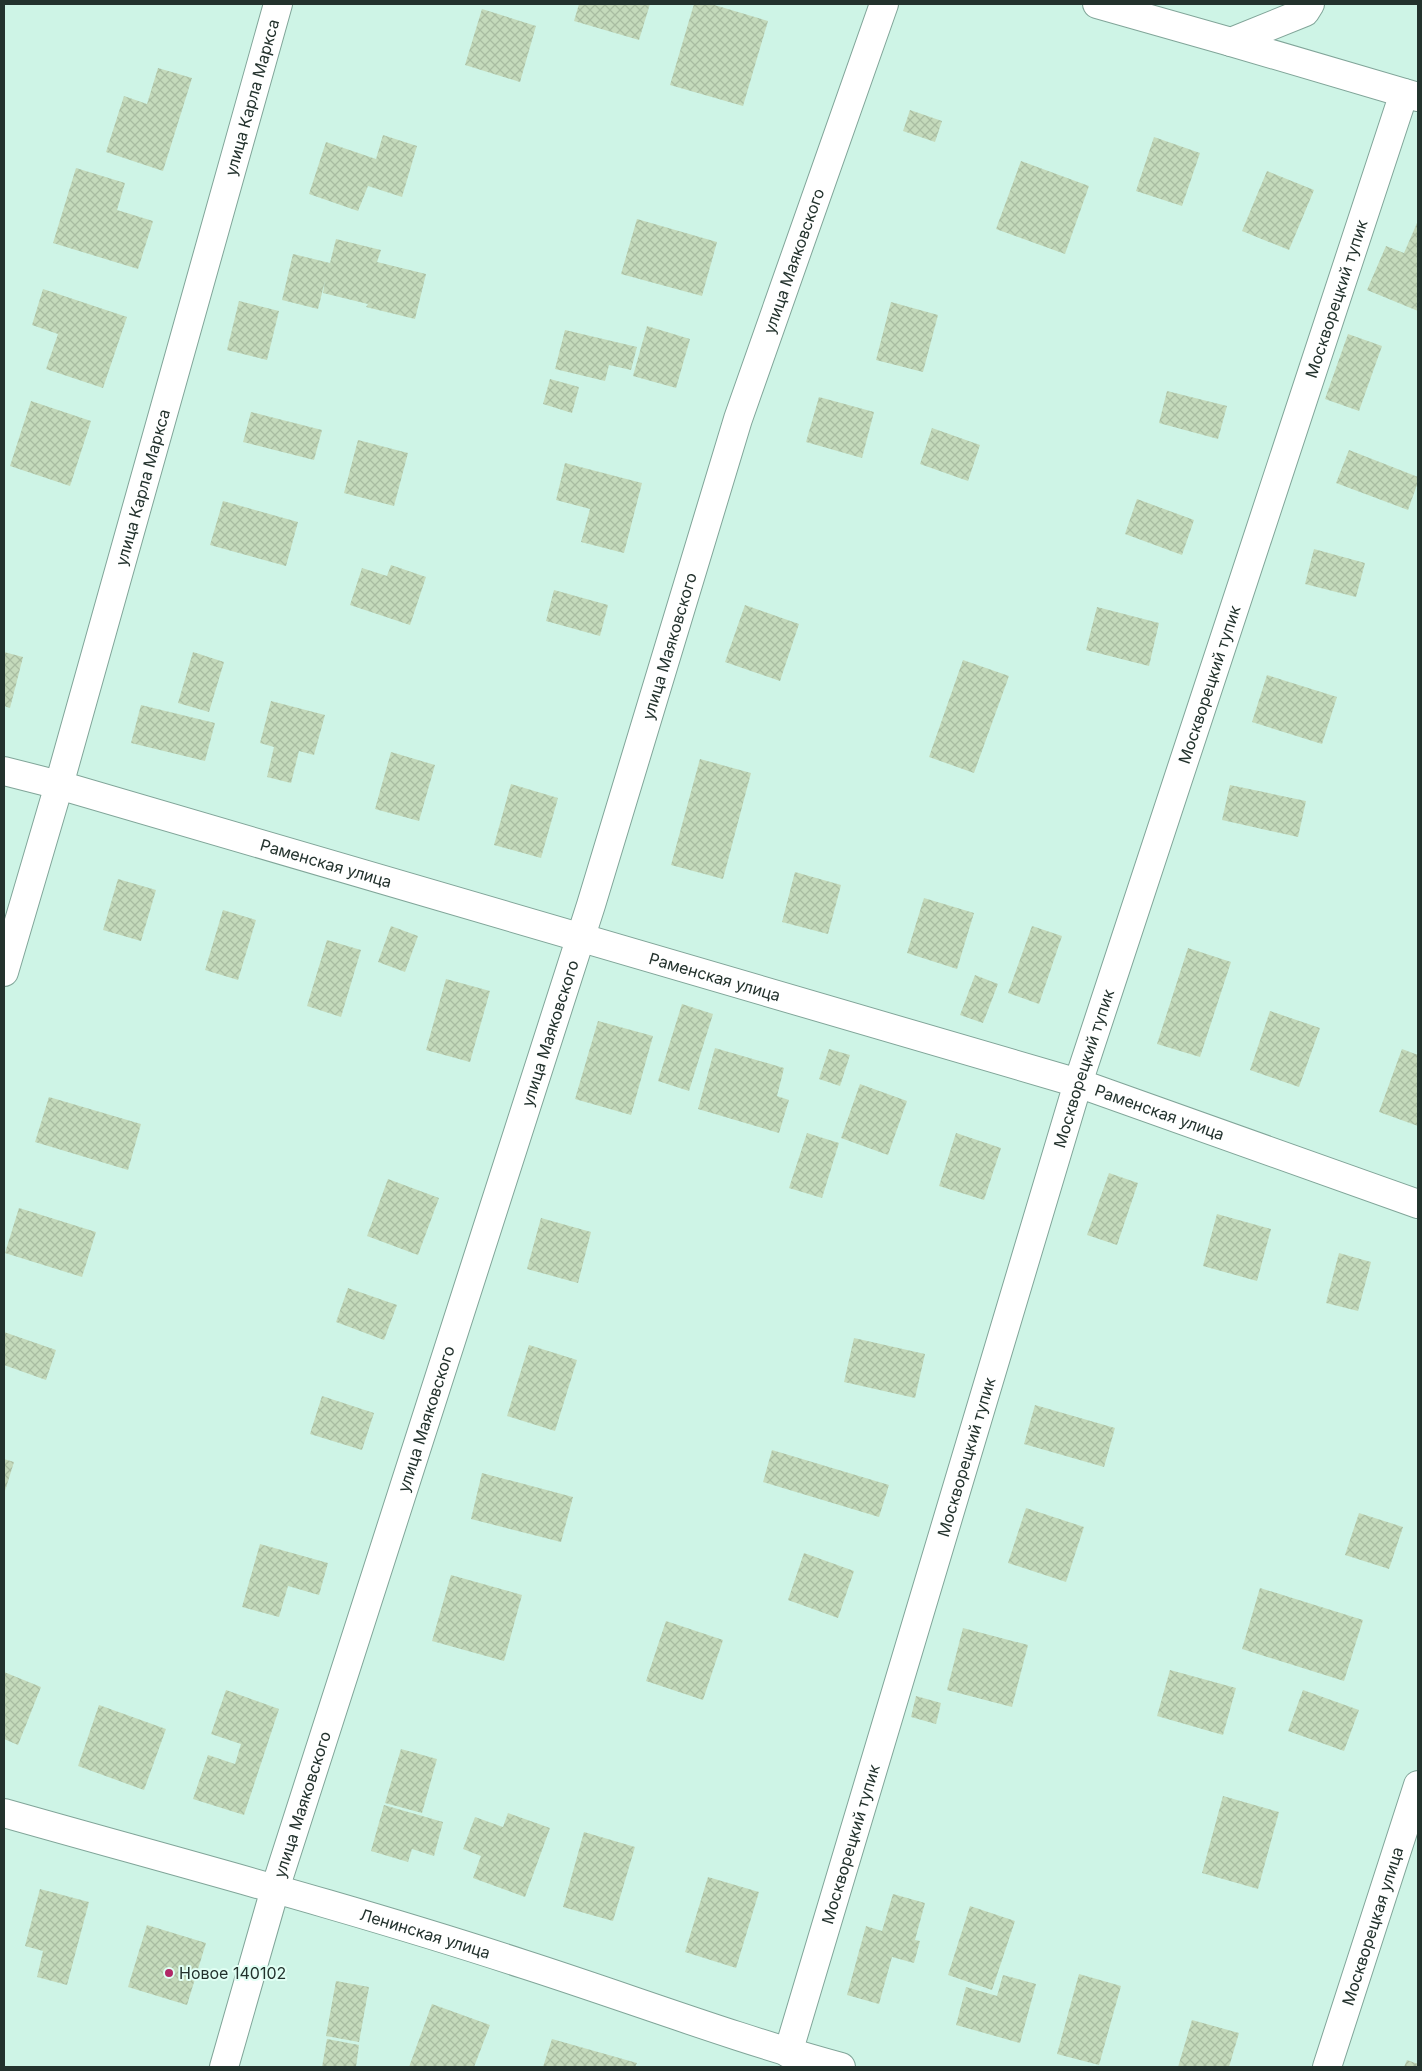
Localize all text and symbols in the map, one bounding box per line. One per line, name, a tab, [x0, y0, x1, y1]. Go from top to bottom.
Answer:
street label: улица Карла Маркса	[220, 17, 283, 178]
street label: улица Маяковского	[759, 186, 828, 336]
street label: Москворецкий тупик	[1301, 217, 1372, 381]
street label: улица Карла Маркса	[111, 407, 174, 568]
street label: улица Маяковского	[638, 570, 701, 722]
street label: Москворецкий тупик	[1174, 602, 1245, 766]
street label: Раменская улица	[258, 834, 394, 892]
street label: Раменская улица	[647, 948, 783, 1005]
street label: улица Маяковского	[517, 958, 583, 1109]
street label: Москворецкий тупик	[1049, 986, 1118, 1150]
street label: Раменская улица	[1092, 1080, 1227, 1144]
street label: улица Маяковского	[393, 1343, 459, 1495]
street label: Москворецкий тупик	[933, 1375, 1000, 1539]
street label: улица Маяковского	[269, 1729, 335, 1880]
street label: Москворецкий тупик	[817, 1762, 884, 1926]
street label: Москворецкая улица	[1337, 1844, 1407, 2008]
street label: Ленинская улица	[358, 1904, 493, 1963]
place label: Новое 140102	[179, 1963, 286, 1983]
marker: Новое 140102	[163, 1967, 175, 1979]

